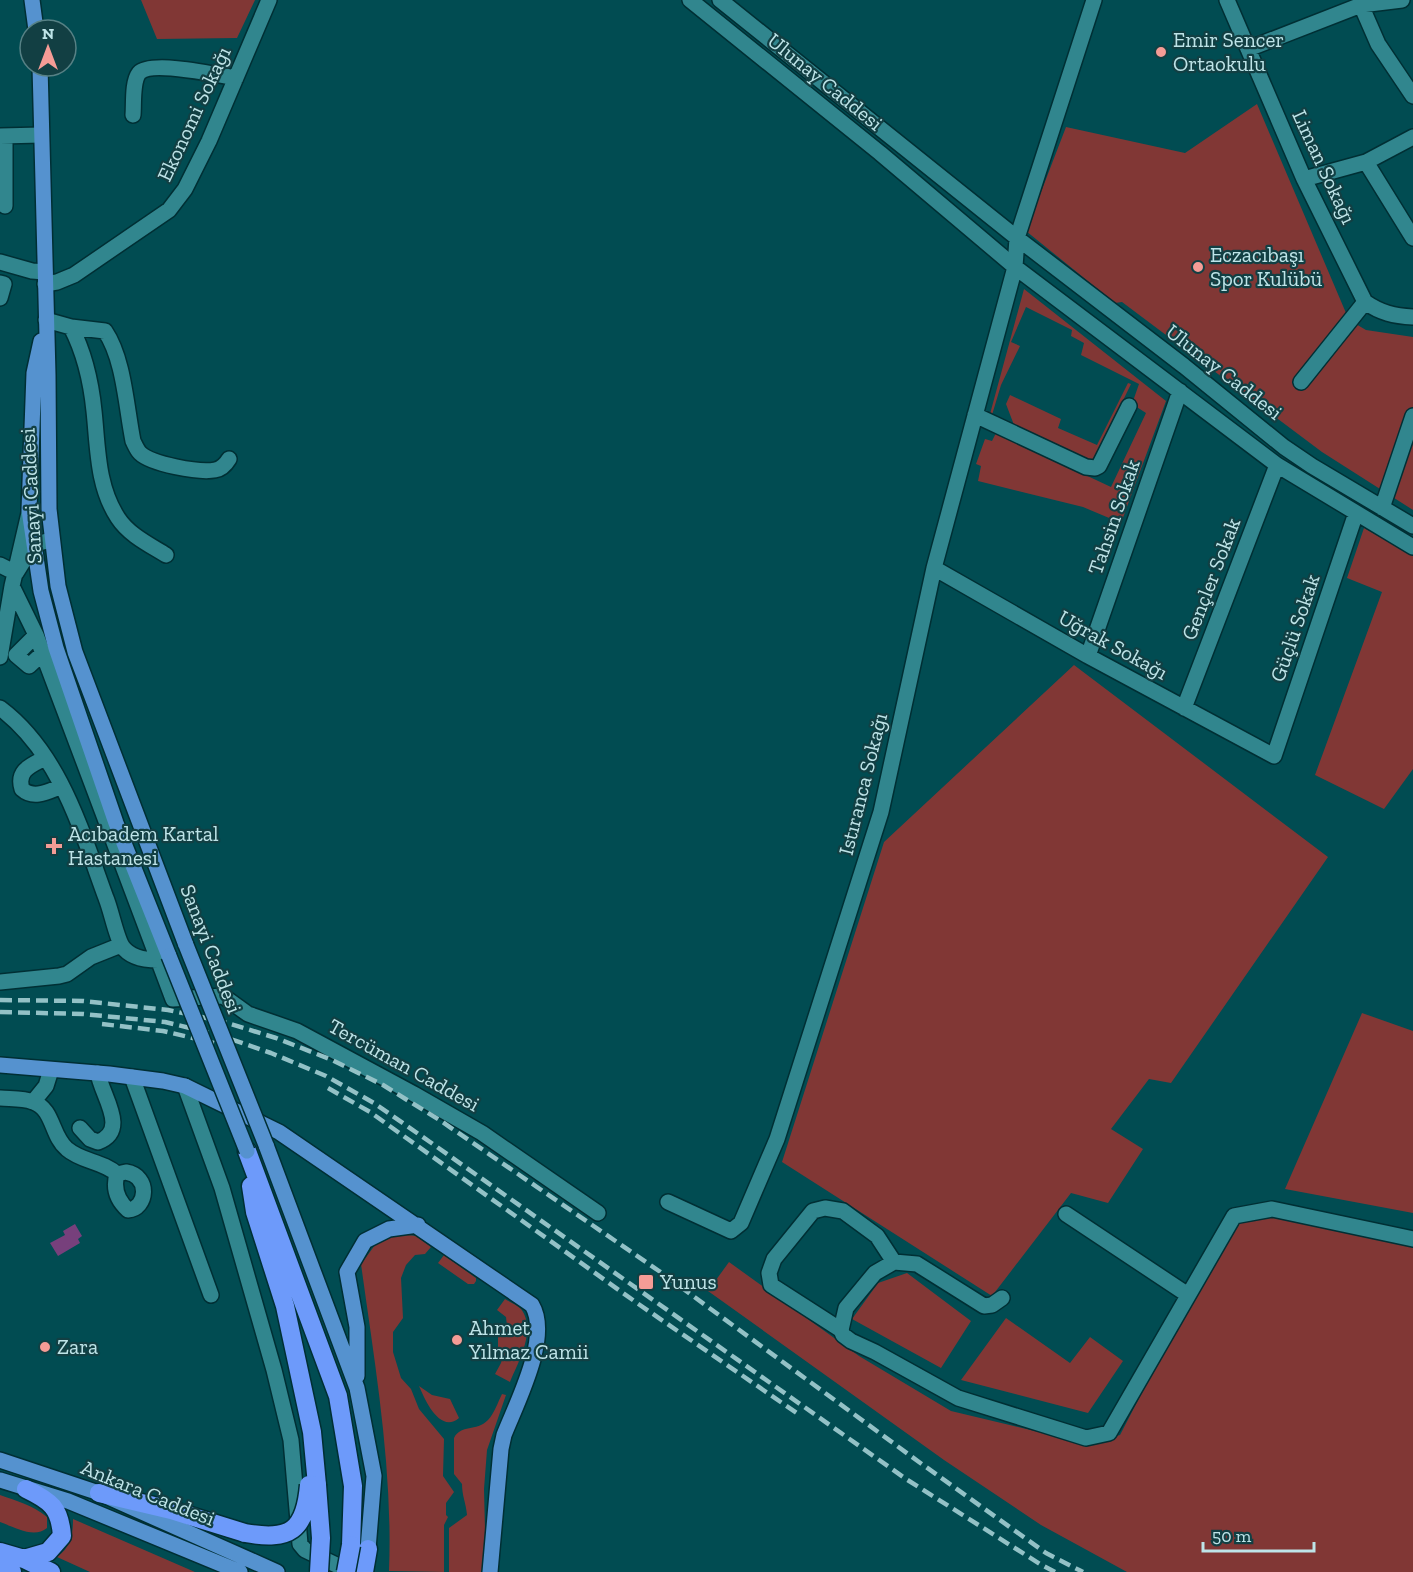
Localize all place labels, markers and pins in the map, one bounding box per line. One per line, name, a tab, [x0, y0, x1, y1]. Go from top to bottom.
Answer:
place label: Emir Sencer Ortaokulu	[1173, 27, 1284, 76]
marker: Emir Sencer Ortaokulu	[1154, 45, 1168, 59]
place label: Eczacıbaşı Spor Kulübü	[1210, 242, 1322, 291]
marker: Eczacıbaşı Spor Kulübü	[1191, 260, 1205, 274]
place label: Acıbadem Kartal Hastanesi	[68, 821, 219, 870]
marker: Acıbadem Kartal Hastanesi	[45, 837, 63, 855]
place label: Yunus	[659, 1269, 717, 1294]
marker: Yunus	[637, 1273, 655, 1291]
place label: Ahmet Yılmaz Camii	[468, 1315, 589, 1364]
marker: Ahmet Yılmaz Camii	[450, 1333, 464, 1347]
place label: Zara	[57, 1334, 98, 1359]
marker: Zara	[38, 1340, 52, 1354]

